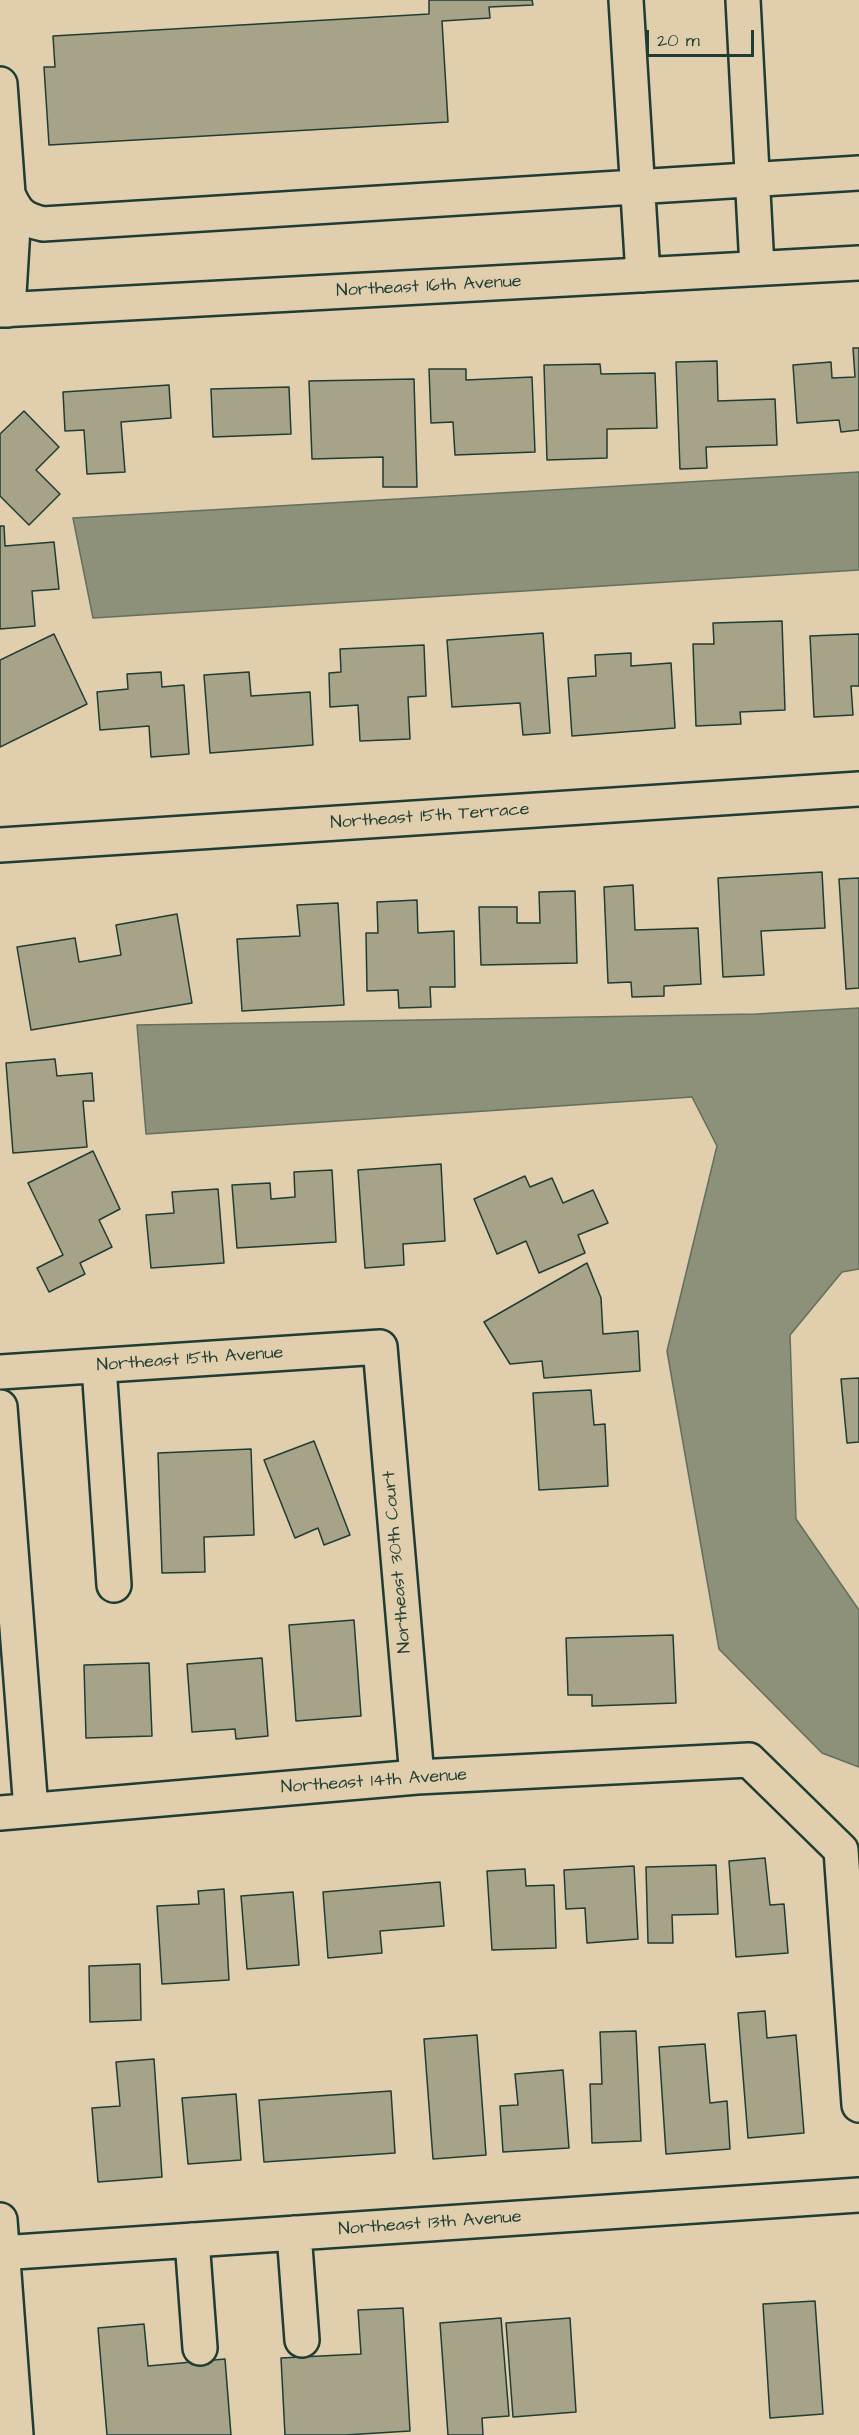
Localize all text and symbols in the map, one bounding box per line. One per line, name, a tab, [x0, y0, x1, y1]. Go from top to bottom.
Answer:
scale bar	[649, 18, 757, 56]
text: 20 m	[657, 28, 700, 53]
street label: Northeast 16th Avenue	[336, 271, 522, 303]
street label: Northeast 15th Terrace	[330, 799, 530, 835]
street label: Northeast 15th Avenue	[96, 1343, 284, 1377]
street label: Northeast 30th Court	[379, 1470, 417, 1654]
street label: Northeast 14th Avenue	[280, 1765, 468, 1799]
street label: Northeast 13th Avenue	[338, 2207, 522, 2241]

